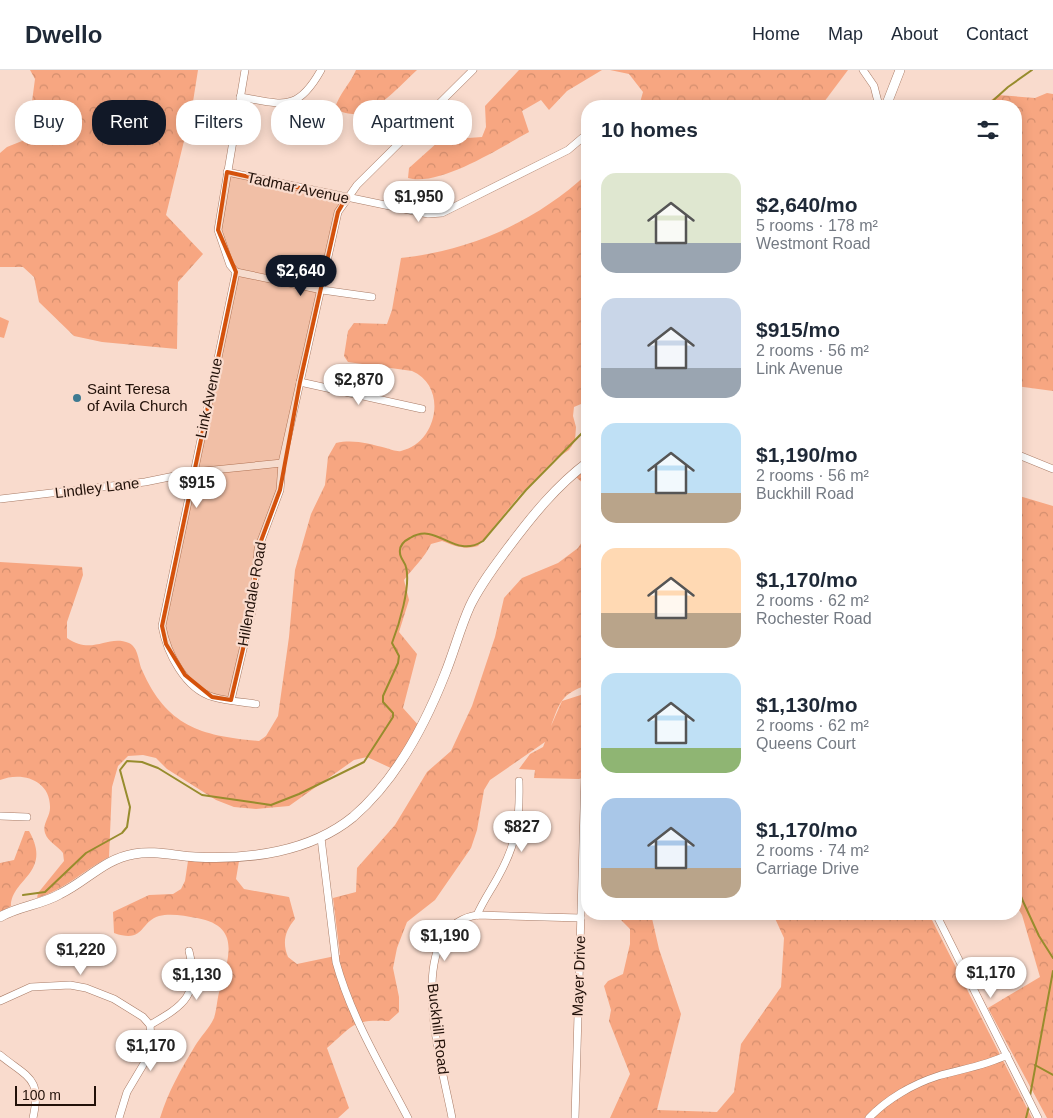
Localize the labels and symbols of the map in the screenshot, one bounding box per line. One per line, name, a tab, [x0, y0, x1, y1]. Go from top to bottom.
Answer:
street label: Tadmar Avenue	[245, 168, 351, 207]
pin: $1,950	[378, 180, 460, 223]
pin: $2,640	[260, 254, 342, 297]
street label: Link Avenue	[192, 356, 225, 440]
pin: $2,870	[318, 364, 400, 406]
place label: Saint Teresa of Avila Church	[87, 380, 188, 414]
marker: Saint Teresa of Avila Church	[71, 392, 83, 404]
pin: $915	[167, 466, 227, 509]
street label: Lindley Lane	[54, 474, 140, 501]
street label: Hillendale Road	[234, 540, 269, 648]
pin: $827	[492, 810, 552, 853]
pin: $1,190	[404, 920, 486, 962]
pin: $1,220	[40, 934, 122, 976]
street label: Mayer Drive	[569, 935, 588, 1017]
pin: $1,170	[950, 956, 1032, 999]
pin: $1,130	[156, 958, 238, 1001]
street label: Buckhill Road	[424, 982, 453, 1075]
pin: $1,170	[110, 1030, 192, 1072]
scale bar	[15, 1083, 96, 1106]

